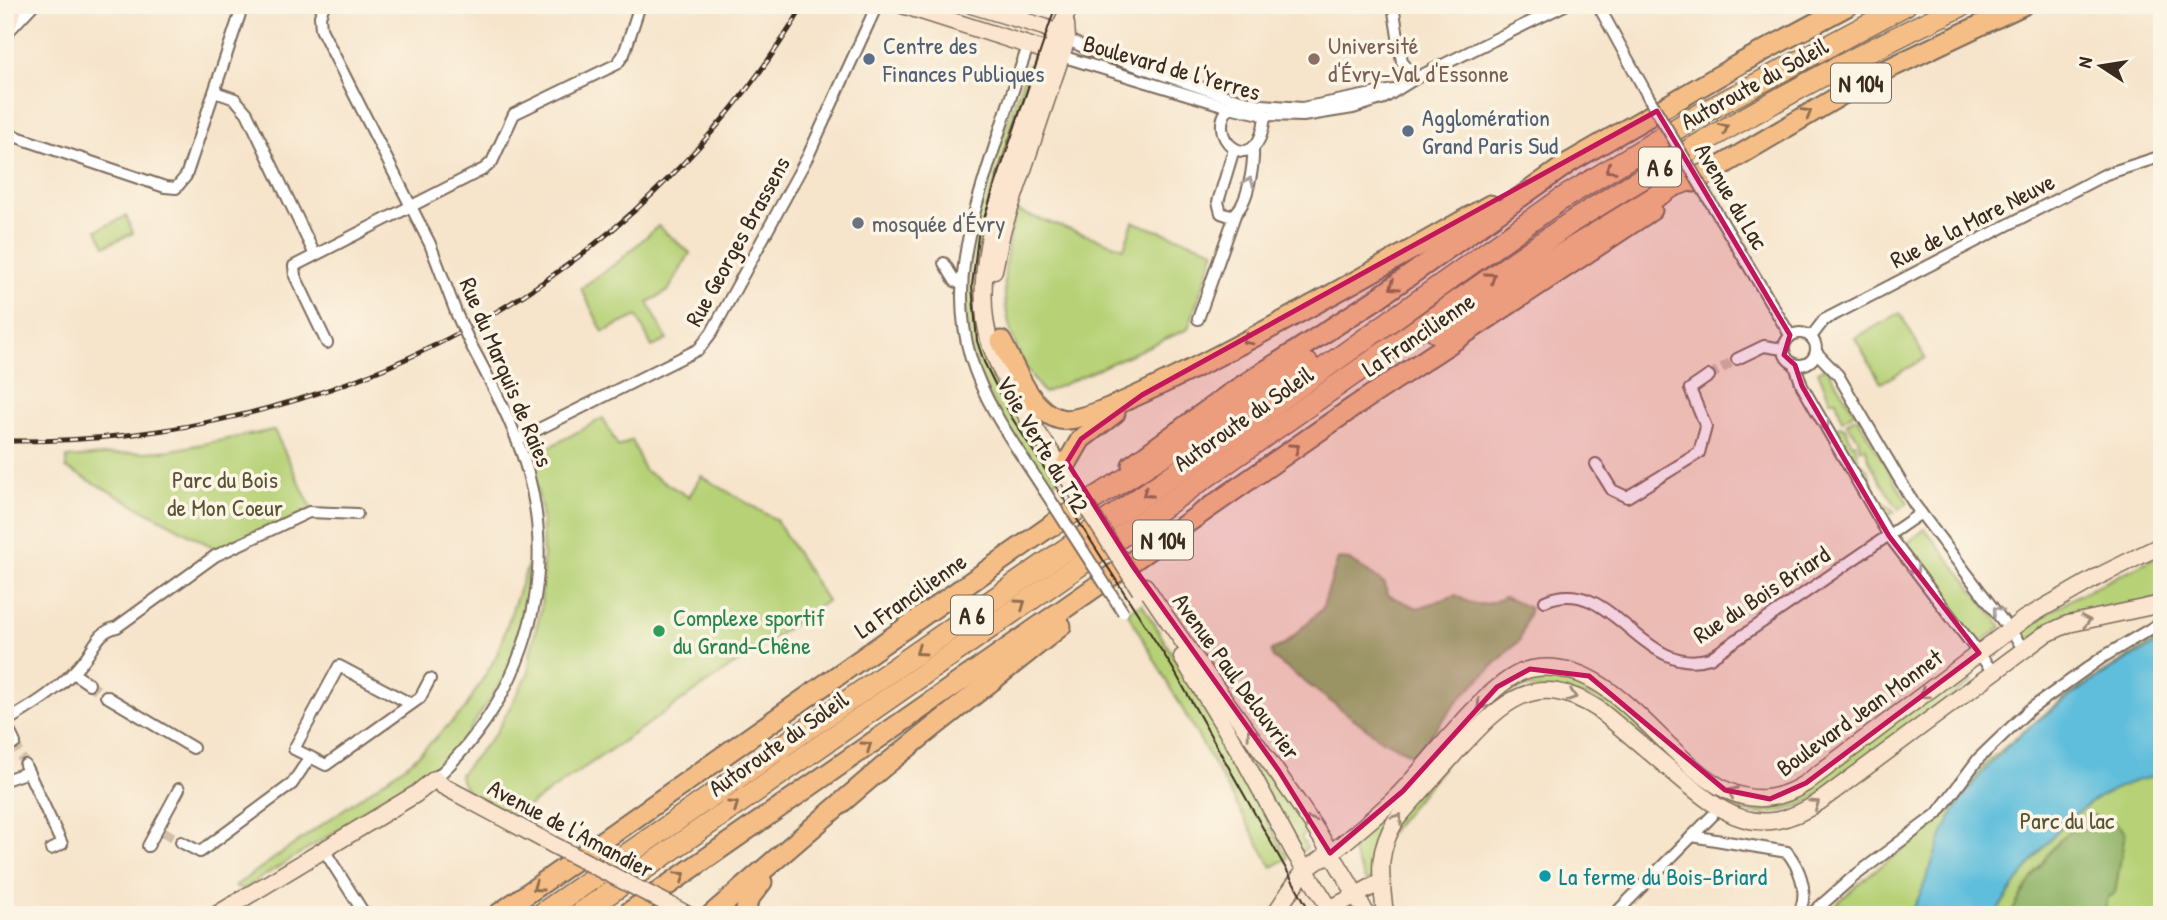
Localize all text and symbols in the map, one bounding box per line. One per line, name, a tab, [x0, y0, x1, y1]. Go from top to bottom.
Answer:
street label: Boulevard de l'Yerres	[1080, 26, 1264, 108]
place label: Centre des Finances Publiques	[882, 29, 1044, 89]
place label: Université d'Évry-Val d'Essonne	[1328, 29, 1509, 89]
street label: Autoroute du Soleil	[1675, 29, 1834, 137]
north arrow	[2066, 32, 2136, 102]
marker: Centre des Finances Publiques	[861, 51, 877, 67]
marker: Université d'Évry-Val d'Essonne	[1306, 51, 1322, 67]
text: N	[2071, 55, 2098, 70]
road number: N 104	[1831, 64, 1891, 102]
place label: Agglomération Grand Paris Sud	[1422, 101, 1558, 161]
one-way arrow	[1800, 109, 1813, 122]
marker: Agglomération Grand Paris Sud	[1400, 123, 1416, 139]
one-way arrow	[1717, 123, 1730, 136]
street label: Avenue du Lac	[1688, 137, 1777, 256]
road number: A 6	[1639, 148, 1681, 186]
street label: Rue Georges Brassens	[677, 150, 797, 332]
one-way arrow	[1604, 160, 1617, 173]
street label: Rue de la Mare Neuve	[1884, 165, 2060, 275]
one-way arrow	[1241, 177, 1255, 189]
place label: mosquée d'Évry	[872, 207, 1005, 239]
marker: mosquée d'Évry	[850, 215, 866, 231]
street label: Rue du Marquis de Raies	[453, 272, 561, 472]
one-way arrow	[1484, 272, 1497, 285]
one-way arrow	[1389, 278, 1402, 290]
street label: La Francilienne	[1355, 284, 1481, 384]
one-way arrow	[1242, 332, 1254, 345]
street label: Autoroute du Soleil	[1167, 358, 1320, 478]
street label: Voie Verte du T12	[989, 369, 1097, 519]
one-way arrow	[1817, 418, 1830, 431]
one-way arrow	[1287, 444, 1300, 456]
park label: Parc du Bois de Mon Coeur	[167, 463, 283, 523]
one-way arrow	[1142, 485, 1155, 497]
road number: N 104	[1133, 520, 1193, 560]
street label: Rue du Bois Briard	[1687, 538, 1835, 650]
street label: La Francilienne	[848, 544, 973, 645]
one-way arrow	[1907, 562, 1920, 574]
street label: Avenue Paul Delouvrier	[1166, 586, 1308, 766]
road number: A 6	[951, 596, 993, 635]
one-way arrow	[1013, 600, 1026, 612]
place label: Complexe sportif du Grand-Chêne	[673, 601, 825, 661]
one-way arrow	[1993, 607, 2006, 619]
one-way arrow	[2080, 614, 2092, 629]
marker: Complexe sportif du Grand-Chêne	[651, 623, 667, 639]
street label: Boulevard Jean Monnet	[1769, 640, 1949, 783]
one-way arrow	[915, 643, 928, 655]
street label: Autoroute du Soleil	[702, 683, 855, 803]
one-way arrow	[1920, 686, 1932, 699]
one-way arrow	[1565, 688, 1577, 702]
one-way arrow	[1476, 697, 1489, 710]
one-way arrow	[1247, 728, 1259, 741]
one-way arrow	[859, 742, 872, 754]
street label: Avenue de l'Amandier	[483, 771, 659, 885]
one-way arrow	[1727, 786, 1739, 800]
one-way arrow	[1807, 800, 1820, 813]
one-way arrow	[726, 801, 739, 813]
park label: Parc du lac	[2020, 804, 2115, 836]
one-way arrow	[1390, 813, 1403, 826]
one-way arrow	[1305, 816, 1318, 829]
place label: La ferme du Bois-Briard	[1559, 860, 1767, 892]
marker: La ferme du Bois-Briard	[1537, 868, 1553, 884]
one-way arrow	[673, 872, 686, 884]
one-way arrow	[532, 879, 545, 891]

